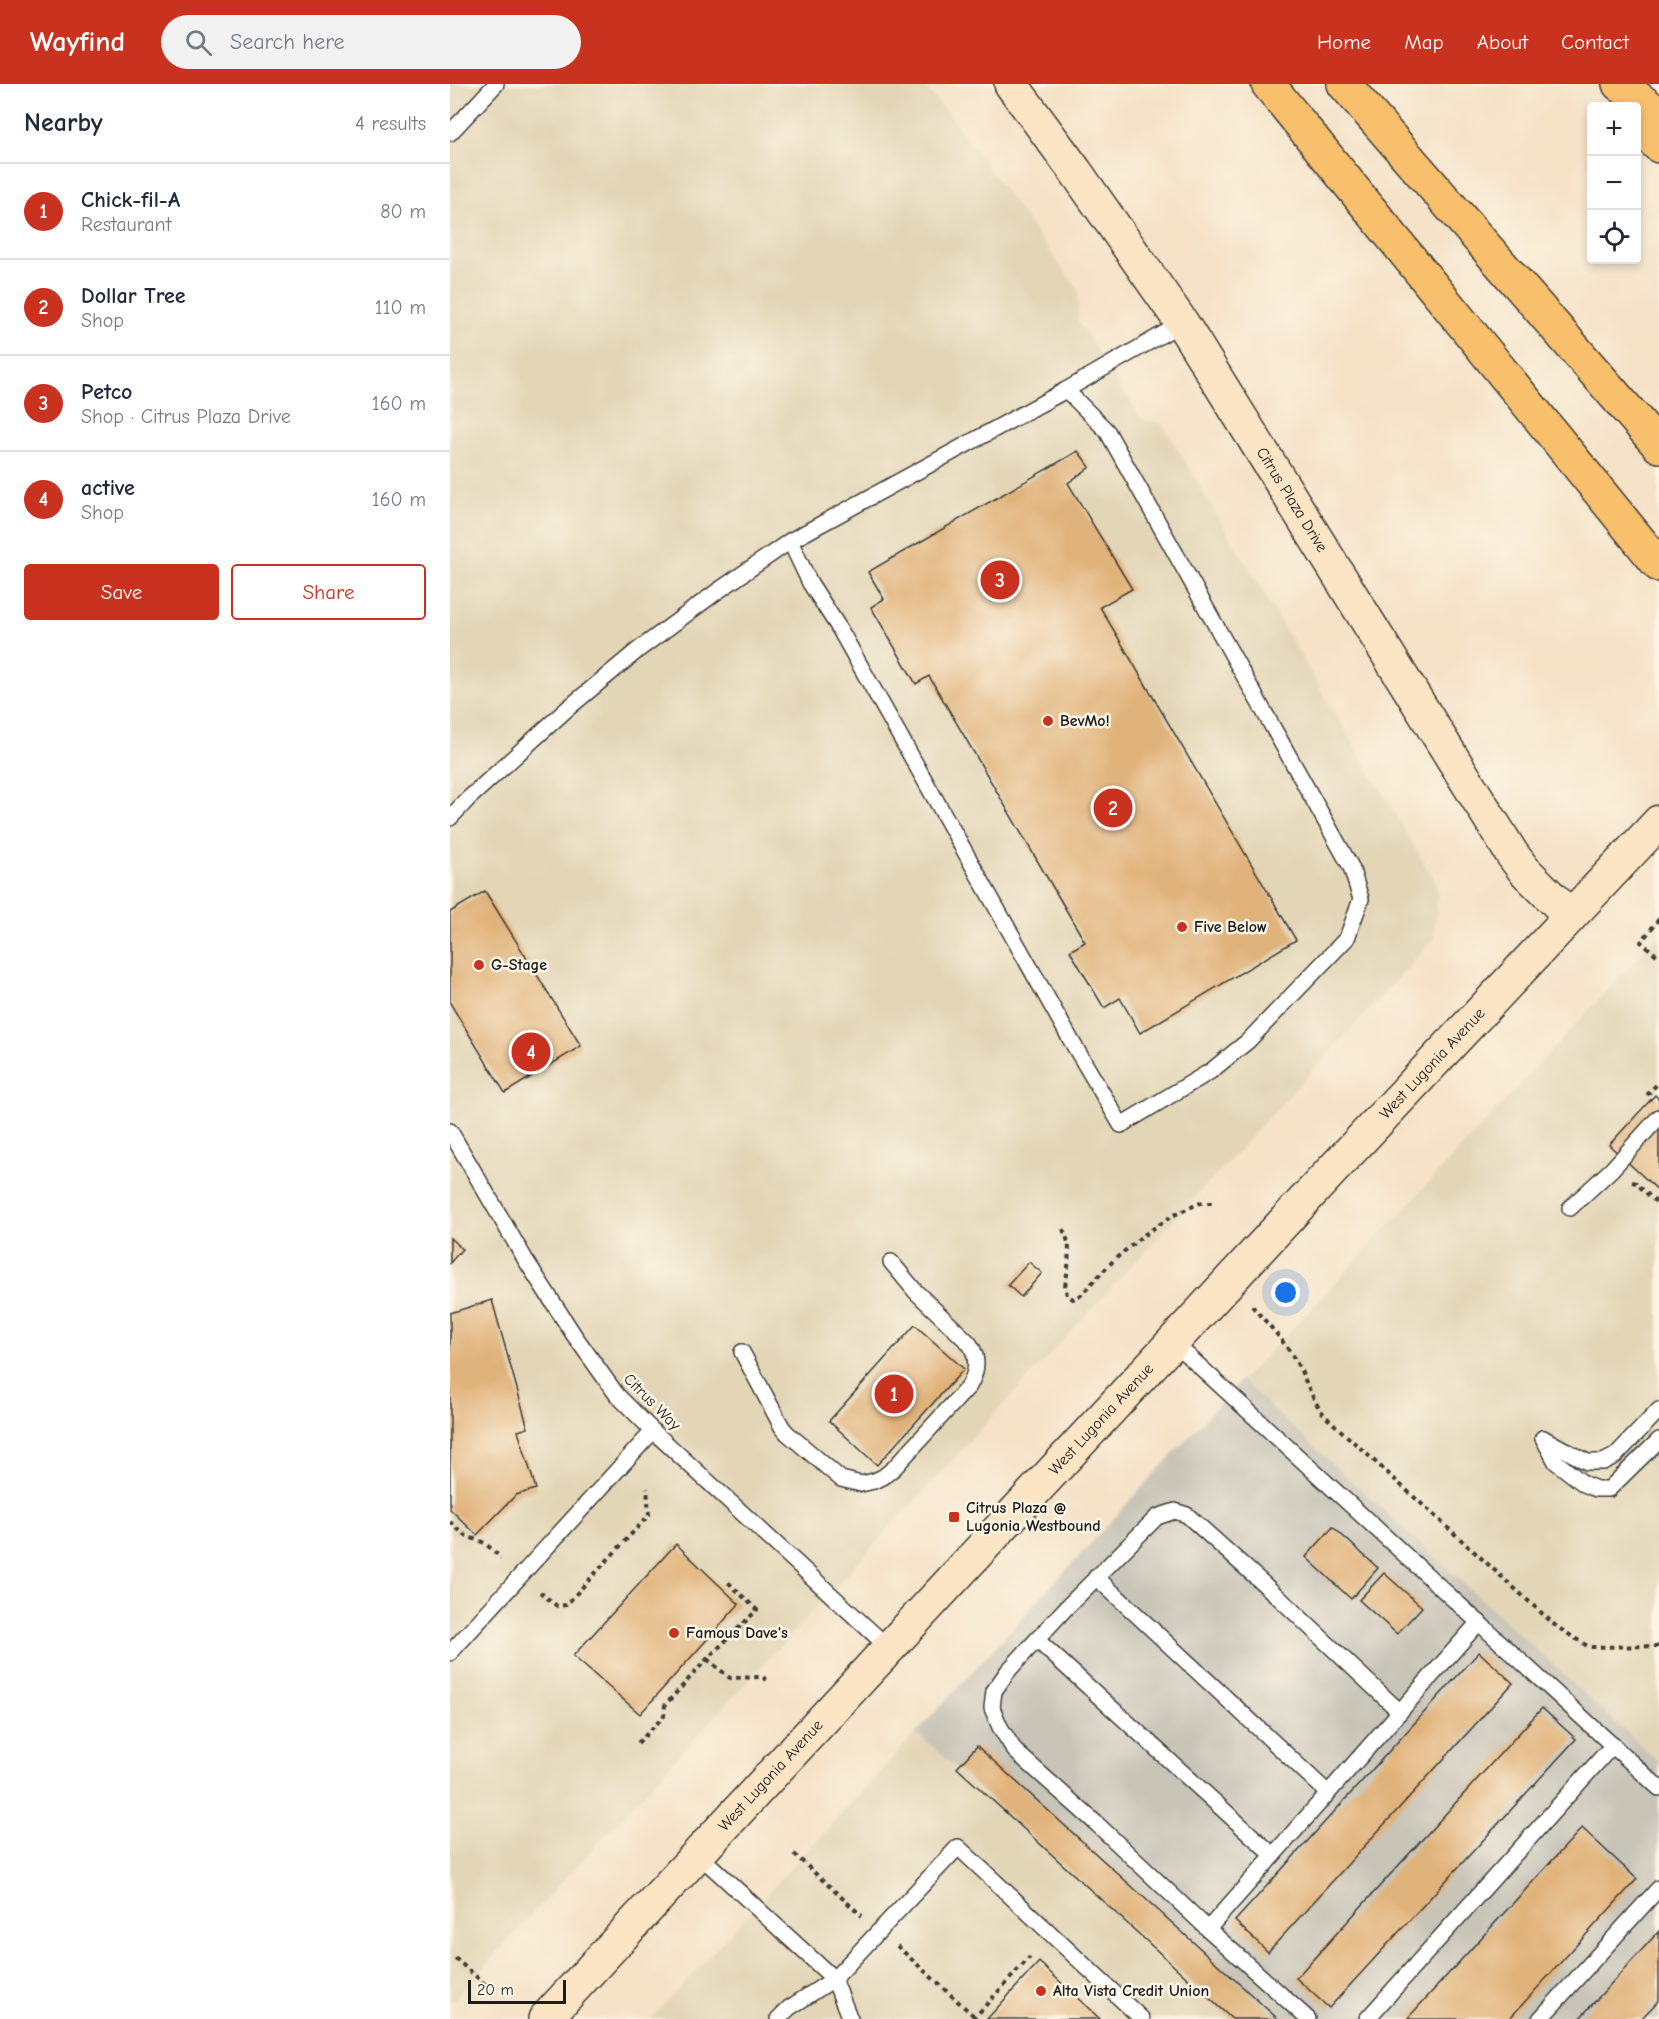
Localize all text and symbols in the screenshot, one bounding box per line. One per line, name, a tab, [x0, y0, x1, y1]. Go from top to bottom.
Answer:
search box	[161, 15, 581, 69]
text: Wayfind	[30, 26, 125, 58]
icon: search	[182, 26, 215, 59]
text: Search here	[230, 29, 345, 55]
text: Home	[1317, 30, 1371, 54]
text: Map	[1404, 30, 1444, 54]
text: About	[1477, 30, 1528, 54]
text: Contact	[1561, 30, 1629, 54]
map controls	[1587, 102, 1641, 264]
button: +	[1587, 102, 1641, 156]
text: Nearby	[24, 108, 103, 138]
text: 4 results	[355, 112, 426, 135]
button: −	[1587, 156, 1641, 210]
text: Chick-fil-A	[81, 187, 180, 213]
text: 1	[40, 200, 47, 223]
text: 80 m	[380, 200, 426, 223]
button: locate	[1587, 210, 1641, 264]
text: Restaurant	[81, 213, 171, 236]
text: Dollar Tree	[81, 283, 186, 309]
text: 2	[39, 296, 48, 319]
text: 110 m	[375, 296, 426, 319]
text: Shop	[81, 309, 124, 332]
text: Petco	[81, 379, 132, 405]
text: 3	[39, 392, 48, 415]
text: 160 m	[372, 392, 426, 415]
text: Shop · Citrus Plaza Drive	[81, 405, 291, 428]
street label: Citrus Plaza Drive	[1253, 444, 1331, 555]
text: active	[81, 475, 135, 501]
text: 4	[39, 488, 48, 511]
text: 160 m	[372, 488, 426, 511]
text: Shop	[81, 501, 124, 524]
pin: 3	[980, 558, 1020, 602]
button: Save	[24, 564, 219, 620]
button: Share	[231, 564, 426, 620]
place label: BevMo!	[1060, 712, 1110, 730]
marker: BevMo!	[1041, 714, 1055, 728]
pin: 2	[1094, 786, 1132, 830]
place label: Five Below	[1194, 918, 1267, 936]
marker: Five Below	[1175, 920, 1189, 934]
place label: G-Stage	[491, 956, 547, 974]
marker: G-Stage	[472, 958, 486, 972]
street label: West Lugonia Avenue	[1376, 1004, 1489, 1123]
pin: 4	[512, 1030, 550, 1074]
your location	[1271, 1278, 1300, 1307]
street label: West Lugonia Avenue	[1045, 1360, 1157, 1479]
street label: Citrus Way	[620, 1370, 685, 1435]
pin: 1	[874, 1372, 914, 1416]
place label: Citrus Plaza @ Lugonia Westbound	[966, 1499, 1101, 1535]
marker: Citrus Plaza @ Lugonia Westbound	[947, 1510, 961, 1524]
place label: Famous Dave's	[686, 1624, 788, 1642]
marker: Famous Dave's	[667, 1626, 681, 1640]
street label: West Lugonia Avenue	[715, 1716, 827, 1835]
scale bar	[468, 1977, 566, 2004]
text: 20 m	[477, 1981, 514, 1999]
place label: Alta Vista Credit Union	[1053, 1982, 1209, 2000]
marker: Alta Vista Credit Union	[1034, 1984, 1048, 1998]

